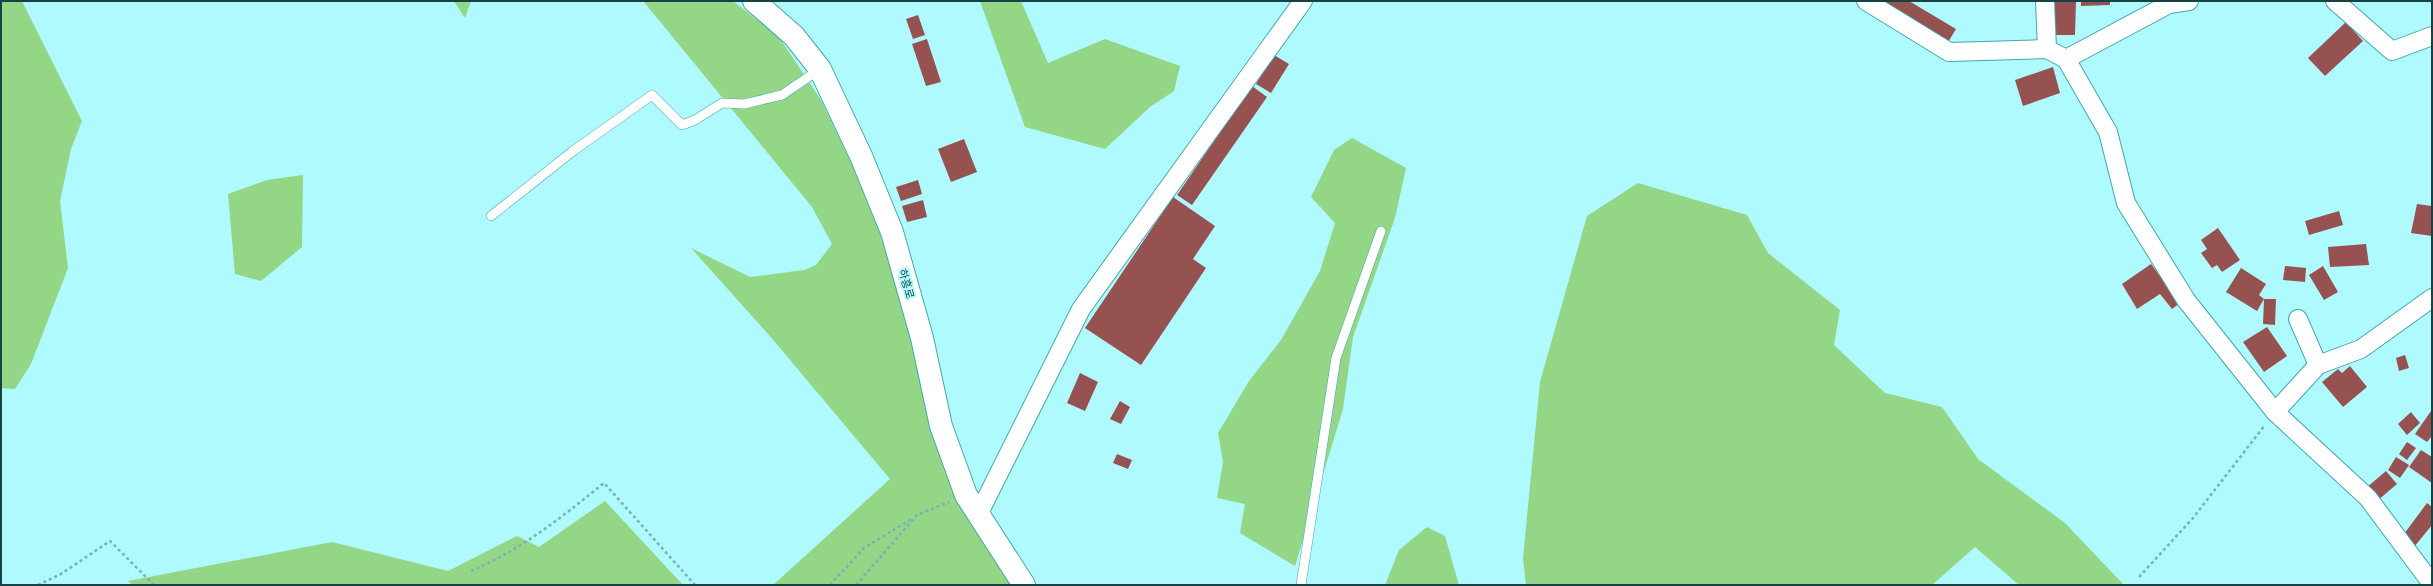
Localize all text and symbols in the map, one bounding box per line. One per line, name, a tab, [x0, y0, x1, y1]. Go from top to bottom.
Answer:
street label: 하흥로	[896, 268, 916, 300]

